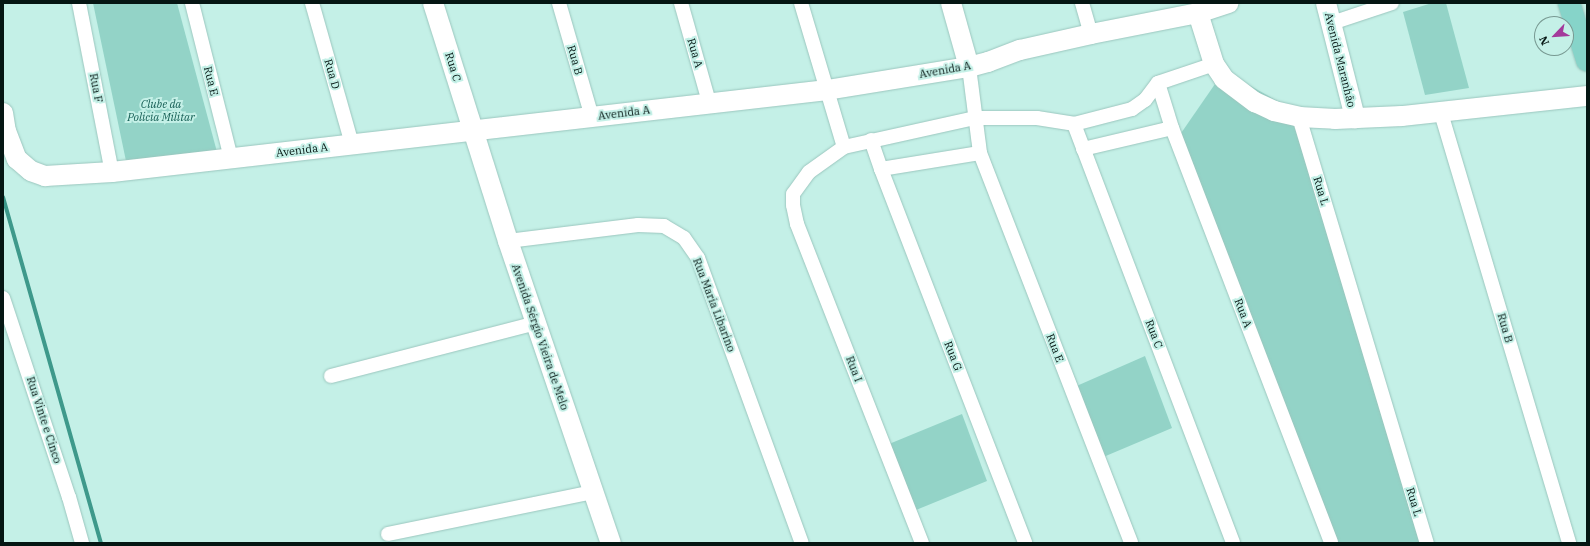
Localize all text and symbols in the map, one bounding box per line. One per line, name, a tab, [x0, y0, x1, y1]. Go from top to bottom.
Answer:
street label: Avenida Maranhão	[1322, 11, 1358, 109]
north arrow	[1534, 16, 1574, 56]
text: N	[1536, 34, 1552, 48]
street label: Rua A	[684, 37, 706, 69]
street label: Rua B	[565, 44, 585, 76]
street label: Rua C	[442, 51, 464, 83]
street label: Rua D	[321, 58, 343, 90]
street label: Avenida A	[918, 59, 972, 81]
street label: Rua E	[201, 65, 221, 97]
street label: Rua F	[87, 72, 105, 104]
park label: Clube da Policia Militar	[127, 98, 195, 124]
street label: Avenida A	[597, 103, 651, 123]
street label: Avenida A	[275, 140, 329, 160]
street label: Rua L	[1310, 175, 1332, 207]
street label: Rua Maria Libarino	[690, 256, 738, 354]
street label: Avenida Sérgio Vieira de Melo	[509, 262, 571, 412]
street label: Rua A	[1231, 297, 1255, 329]
street label: Rua B	[1495, 312, 1515, 344]
street label: Rua C	[1142, 318, 1166, 350]
street label: Rua E	[1044, 332, 1066, 364]
street label: Rua G	[941, 339, 965, 373]
street label: Rua I	[843, 354, 865, 384]
street label: Rua Vinte e Cinco	[24, 375, 64, 465]
street label: Rua L	[1403, 486, 1425, 518]

